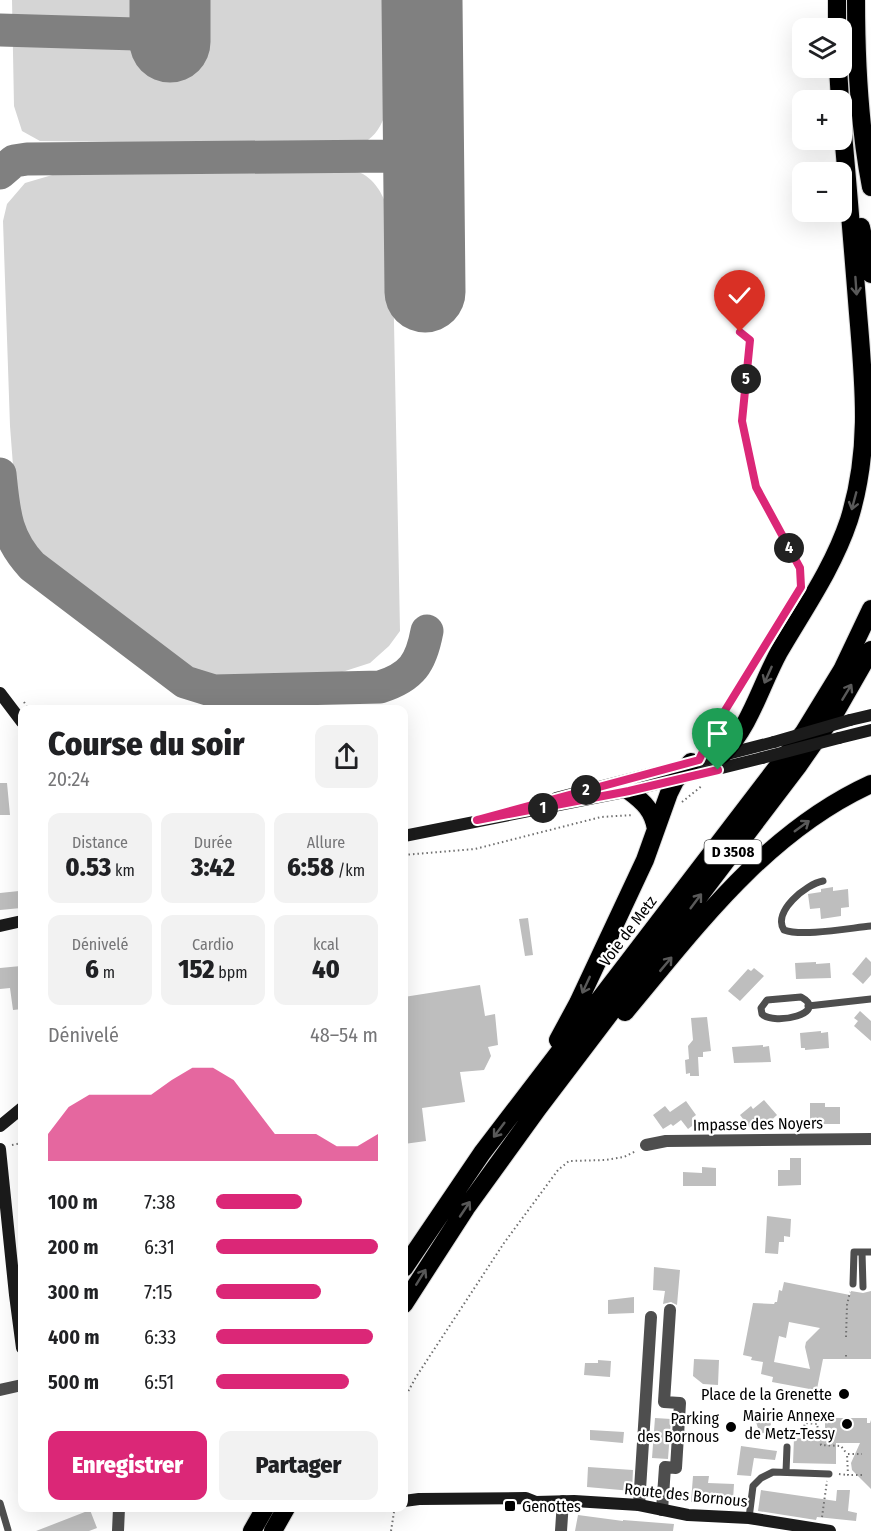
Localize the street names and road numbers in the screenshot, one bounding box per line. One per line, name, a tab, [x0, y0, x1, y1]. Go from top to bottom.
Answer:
road number: D 3508	[704, 840, 762, 864]
street label: Voie de Metz	[595, 892, 661, 970]
street label: Impasse des Noyers	[693, 1113, 823, 1135]
street label: Route des Bornous	[623, 1479, 749, 1511]

